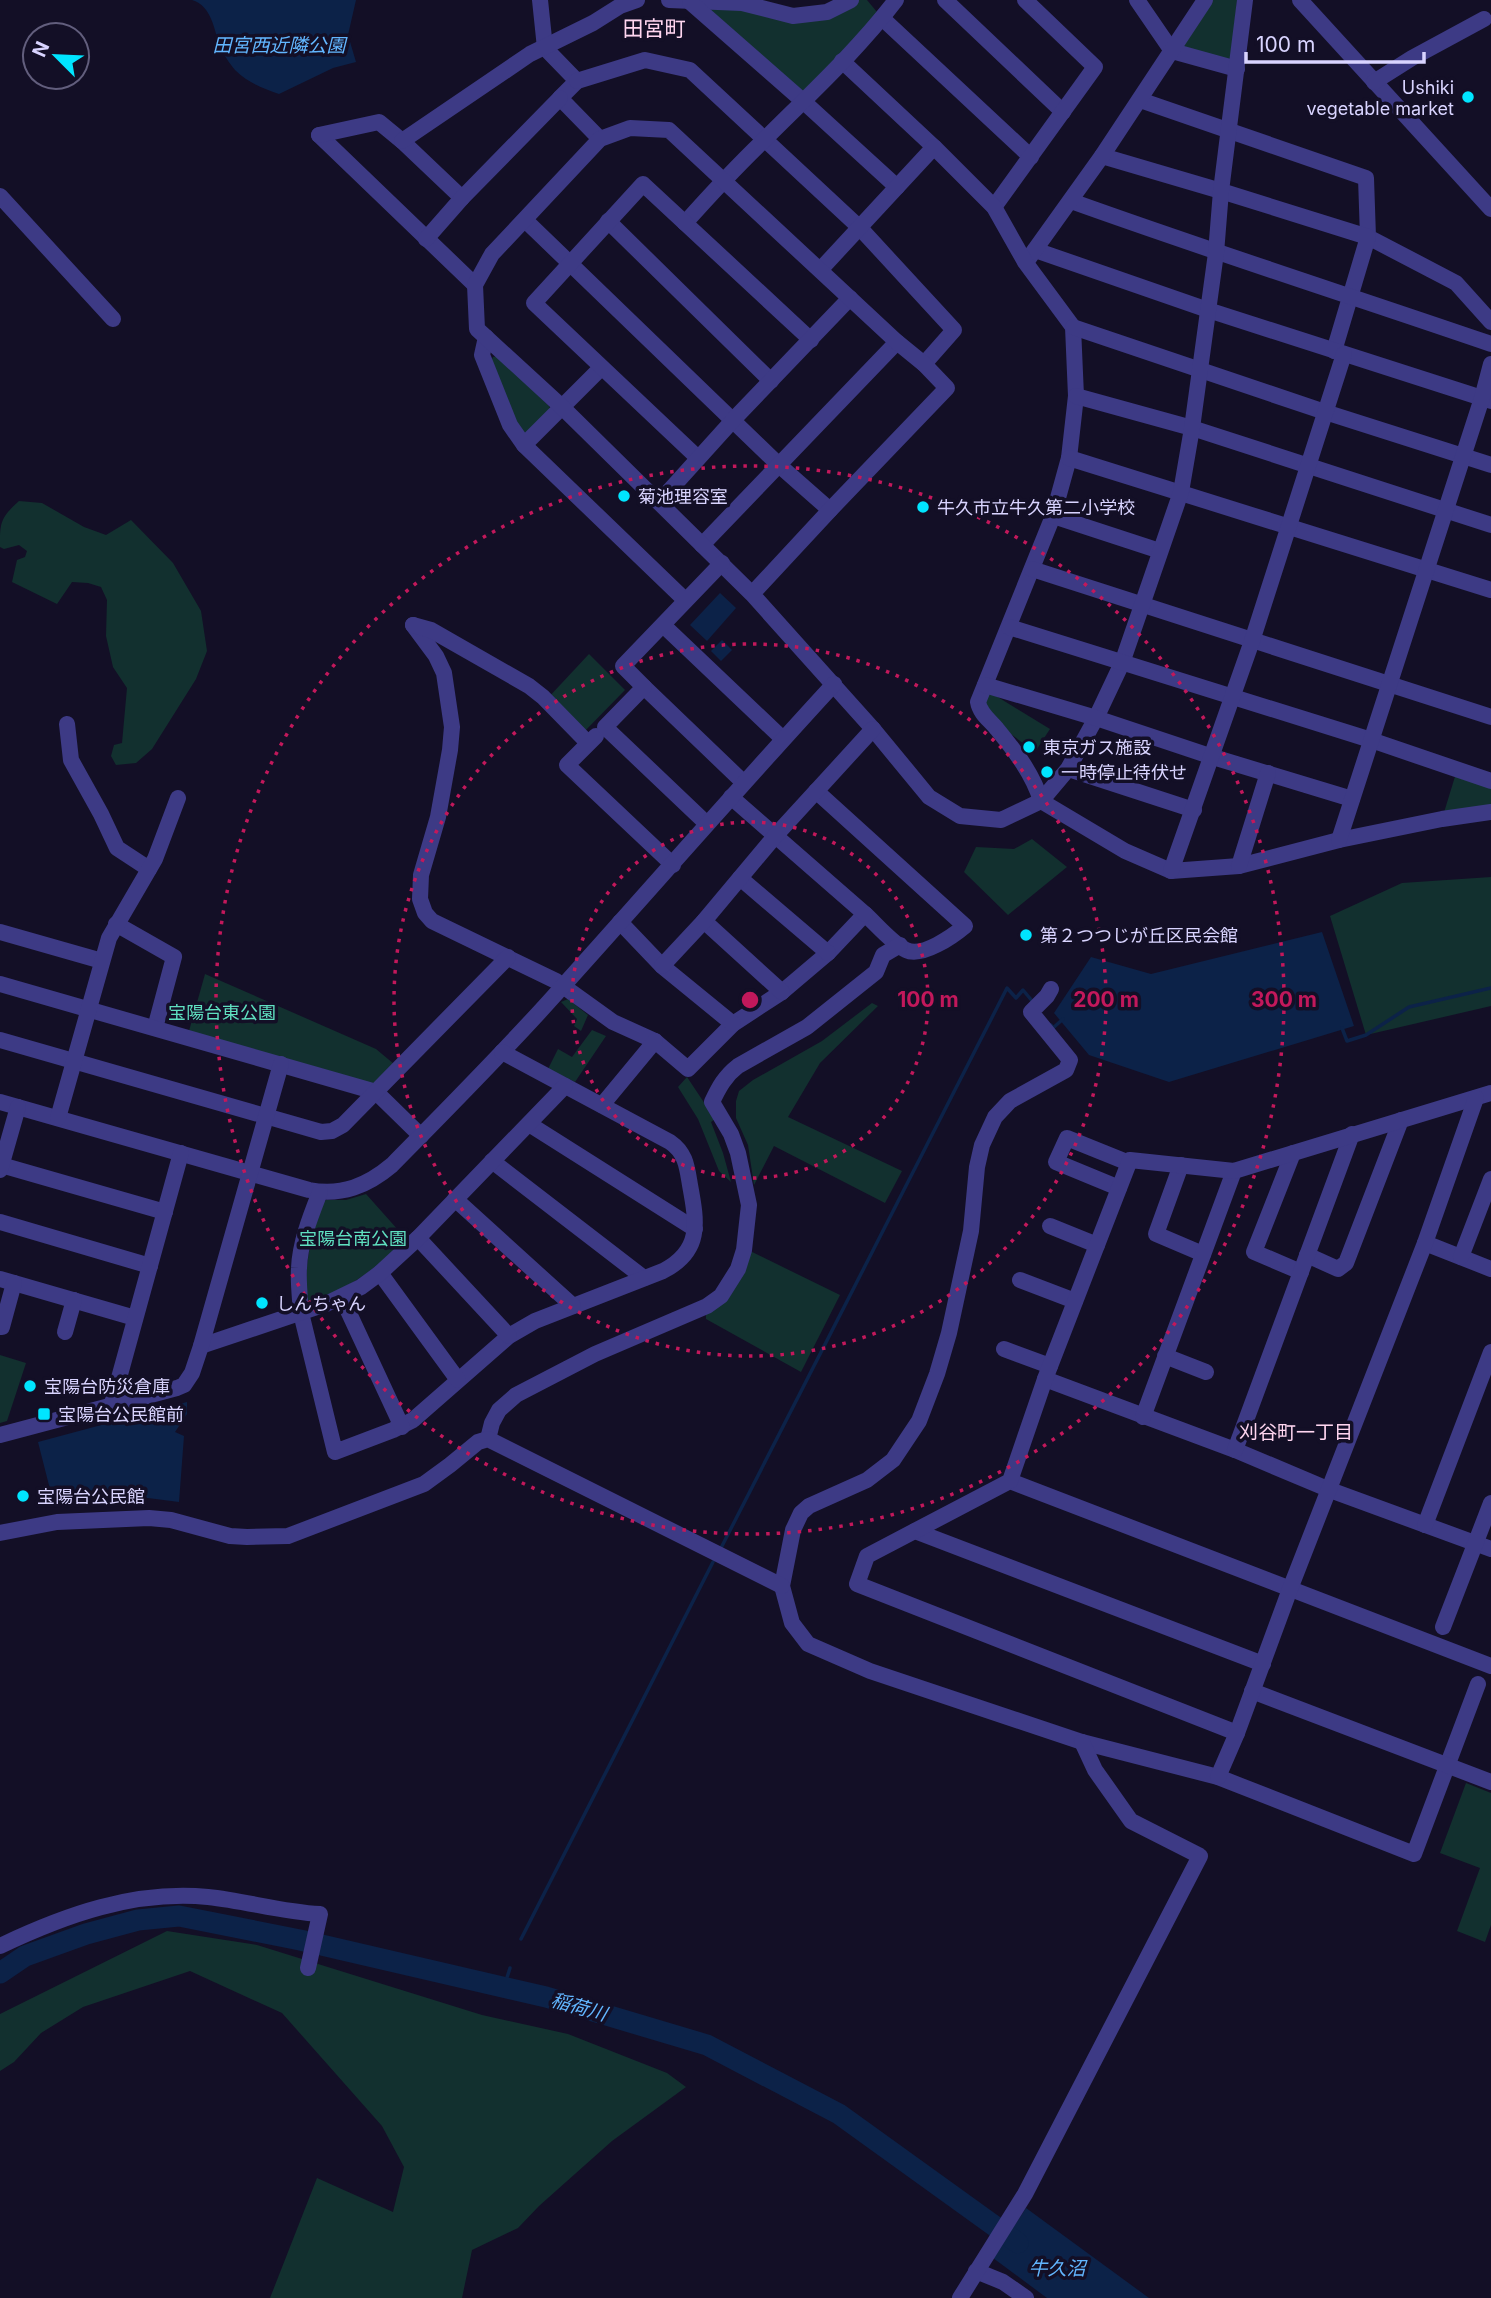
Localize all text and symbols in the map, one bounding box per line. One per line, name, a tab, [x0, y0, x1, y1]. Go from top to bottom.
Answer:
district label: 田宮町	[623, 16, 686, 41]
north arrow	[21, 21, 91, 91]
scale bar	[1246, 21, 1424, 65]
text: 100 m	[1256, 32, 1315, 57]
water label: 田宮西近隣公園	[212, 34, 348, 57]
text: N	[27, 38, 54, 61]
place label: Ushiki vegetable market	[1306, 77, 1454, 119]
marker: Ushiki vegetable market	[1460, 89, 1476, 105]
place label: 菊池理容室	[638, 486, 728, 507]
marker: 菊池理容室	[616, 488, 632, 504]
place label: 牛久市立牛久第二小学校	[937, 497, 1135, 518]
marker: 牛久市立牛久第二小学校	[915, 499, 931, 515]
place label: 東京ガス施設	[1043, 737, 1151, 758]
marker: 東京ガス施設	[1021, 739, 1037, 755]
place label: 一時停止待伏せ	[1061, 762, 1187, 783]
marker: 一時停止待伏せ	[1039, 764, 1055, 780]
place label: 第２つつじが丘区民会館	[1040, 925, 1238, 946]
marker: 第２つつじが丘区民会館	[1018, 927, 1034, 943]
text: 100 m	[897, 987, 959, 1012]
text: 200 m	[1073, 987, 1139, 1012]
text: 300 m	[1251, 987, 1317, 1012]
centre of rings	[738, 988, 762, 1012]
park label: 宝陽台東公園	[168, 1002, 276, 1023]
park label: 宝陽台南公園	[299, 1228, 407, 1249]
place label: しんちゃん	[276, 1293, 366, 1314]
marker: しんちゃん	[254, 1295, 270, 1311]
place label: 宝陽台防災倉庫	[44, 1376, 170, 1397]
marker: 宝陽台防災倉庫	[22, 1378, 38, 1394]
place label: 宝陽台公民館前	[58, 1404, 184, 1425]
marker: 宝陽台公民館前	[36, 1406, 52, 1422]
district label: 刈谷町一丁目	[1239, 1421, 1353, 1444]
place label: 宝陽台公民館	[37, 1486, 145, 1507]
marker: 宝陽台公民館	[15, 1488, 31, 1504]
water label: 稲荷川	[548, 1988, 611, 2026]
water label: 牛久沼	[1028, 2257, 1088, 2280]

